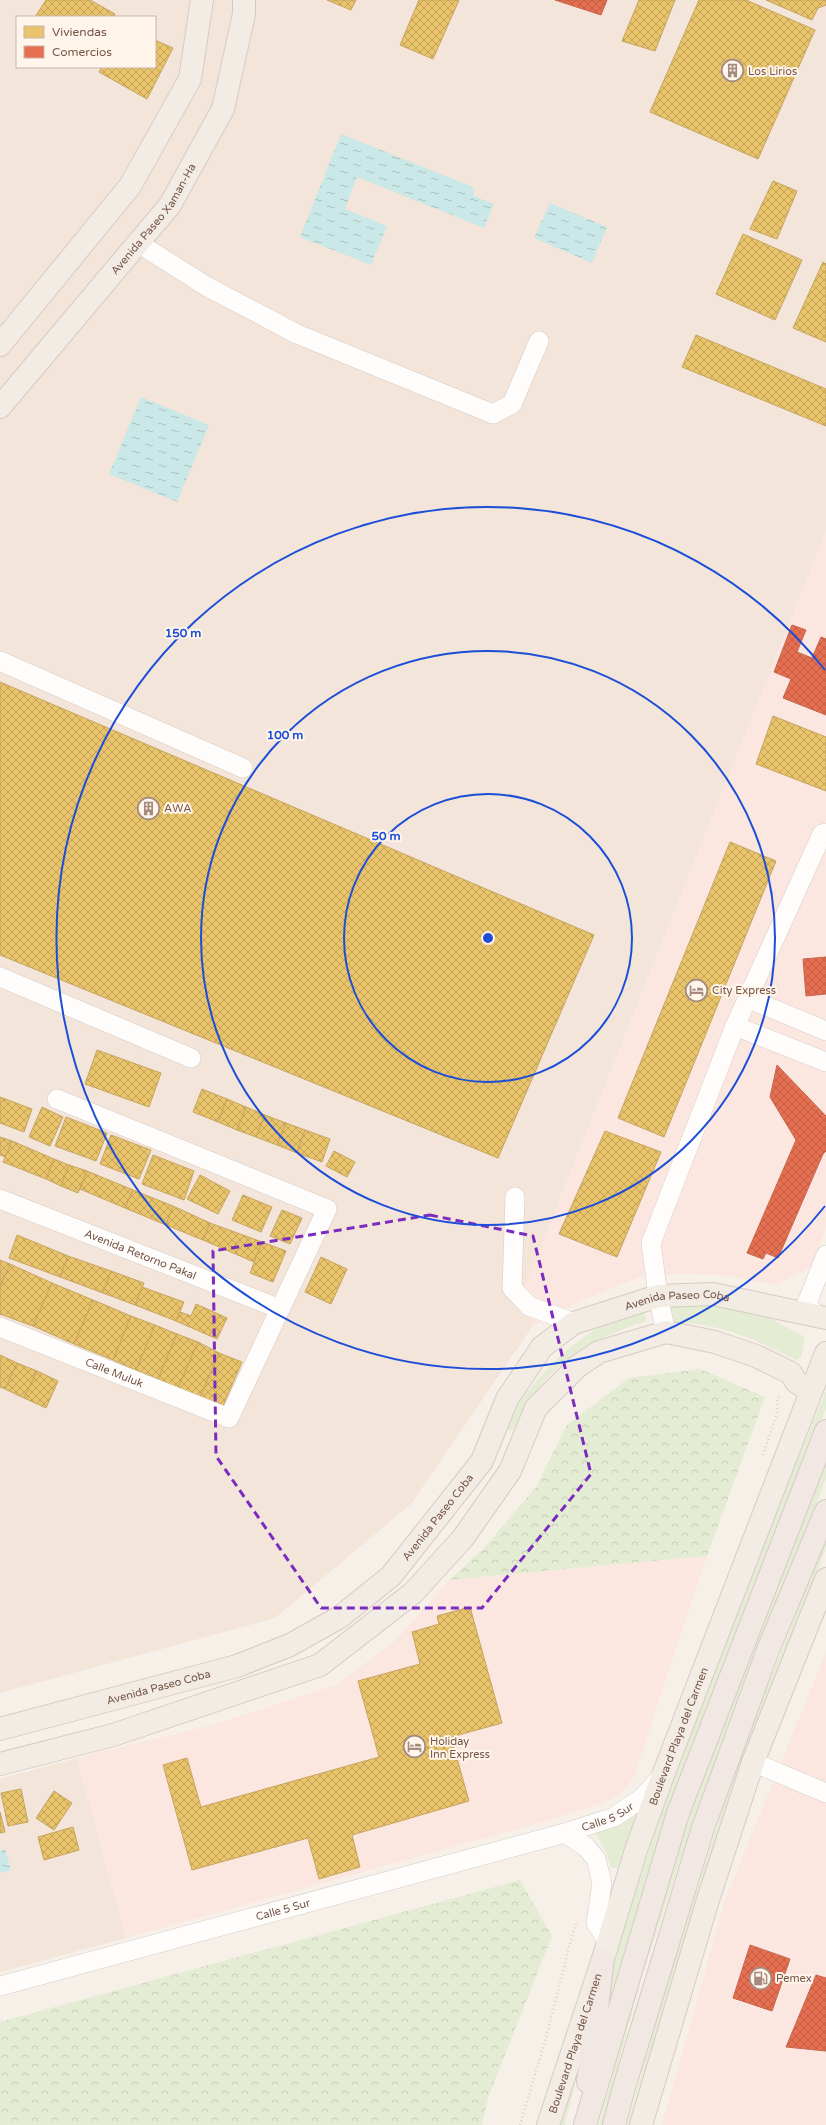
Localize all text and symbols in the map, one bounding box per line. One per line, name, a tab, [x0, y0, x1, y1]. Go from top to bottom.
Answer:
legend	[16, 16, 156, 68]
text: Viviendas	[52, 25, 107, 39]
text: Comercios	[52, 45, 112, 59]
building icon: Los Lirios	[719, 58, 745, 84]
place label: Los Lirios	[748, 65, 797, 78]
street label: Avenida Paseo Xaman-Ha	[108, 161, 198, 277]
text: 150 m	[165, 626, 201, 640]
text: 100 m	[267, 728, 303, 742]
building icon: AWA	[135, 795, 161, 821]
place label: AWA	[164, 802, 192, 815]
text: 50 m	[371, 829, 401, 843]
centre of rings	[481, 931, 495, 945]
hotel icon: City Express	[684, 977, 710, 1003]
place label: City Express	[712, 984, 776, 997]
street label: Avenida Retorno Pakal	[83, 1226, 198, 1282]
street label: Avenida Paseo Coba	[623, 1287, 731, 1313]
street label: Calle Muluk	[84, 1355, 145, 1390]
street label: Avenida Paseo Coba	[399, 1471, 476, 1563]
street label: Boulevard Playa del Carmen	[646, 1665, 710, 1807]
street label: Avenida Paseo Coba	[105, 1667, 212, 1707]
hotel icon: Holiday Inn Express	[402, 1734, 428, 1760]
place label: Holiday Inn Express	[430, 1735, 490, 1761]
street label: Calle 5 Sur	[580, 1799, 637, 1834]
street label: Calle 5 Sur	[254, 1896, 312, 1923]
fuel station icon: Pemex	[748, 1965, 774, 1991]
street label: Boulevard Playa del Carmen	[546, 1972, 604, 2115]
place label: Pemex	[776, 1972, 812, 1985]

